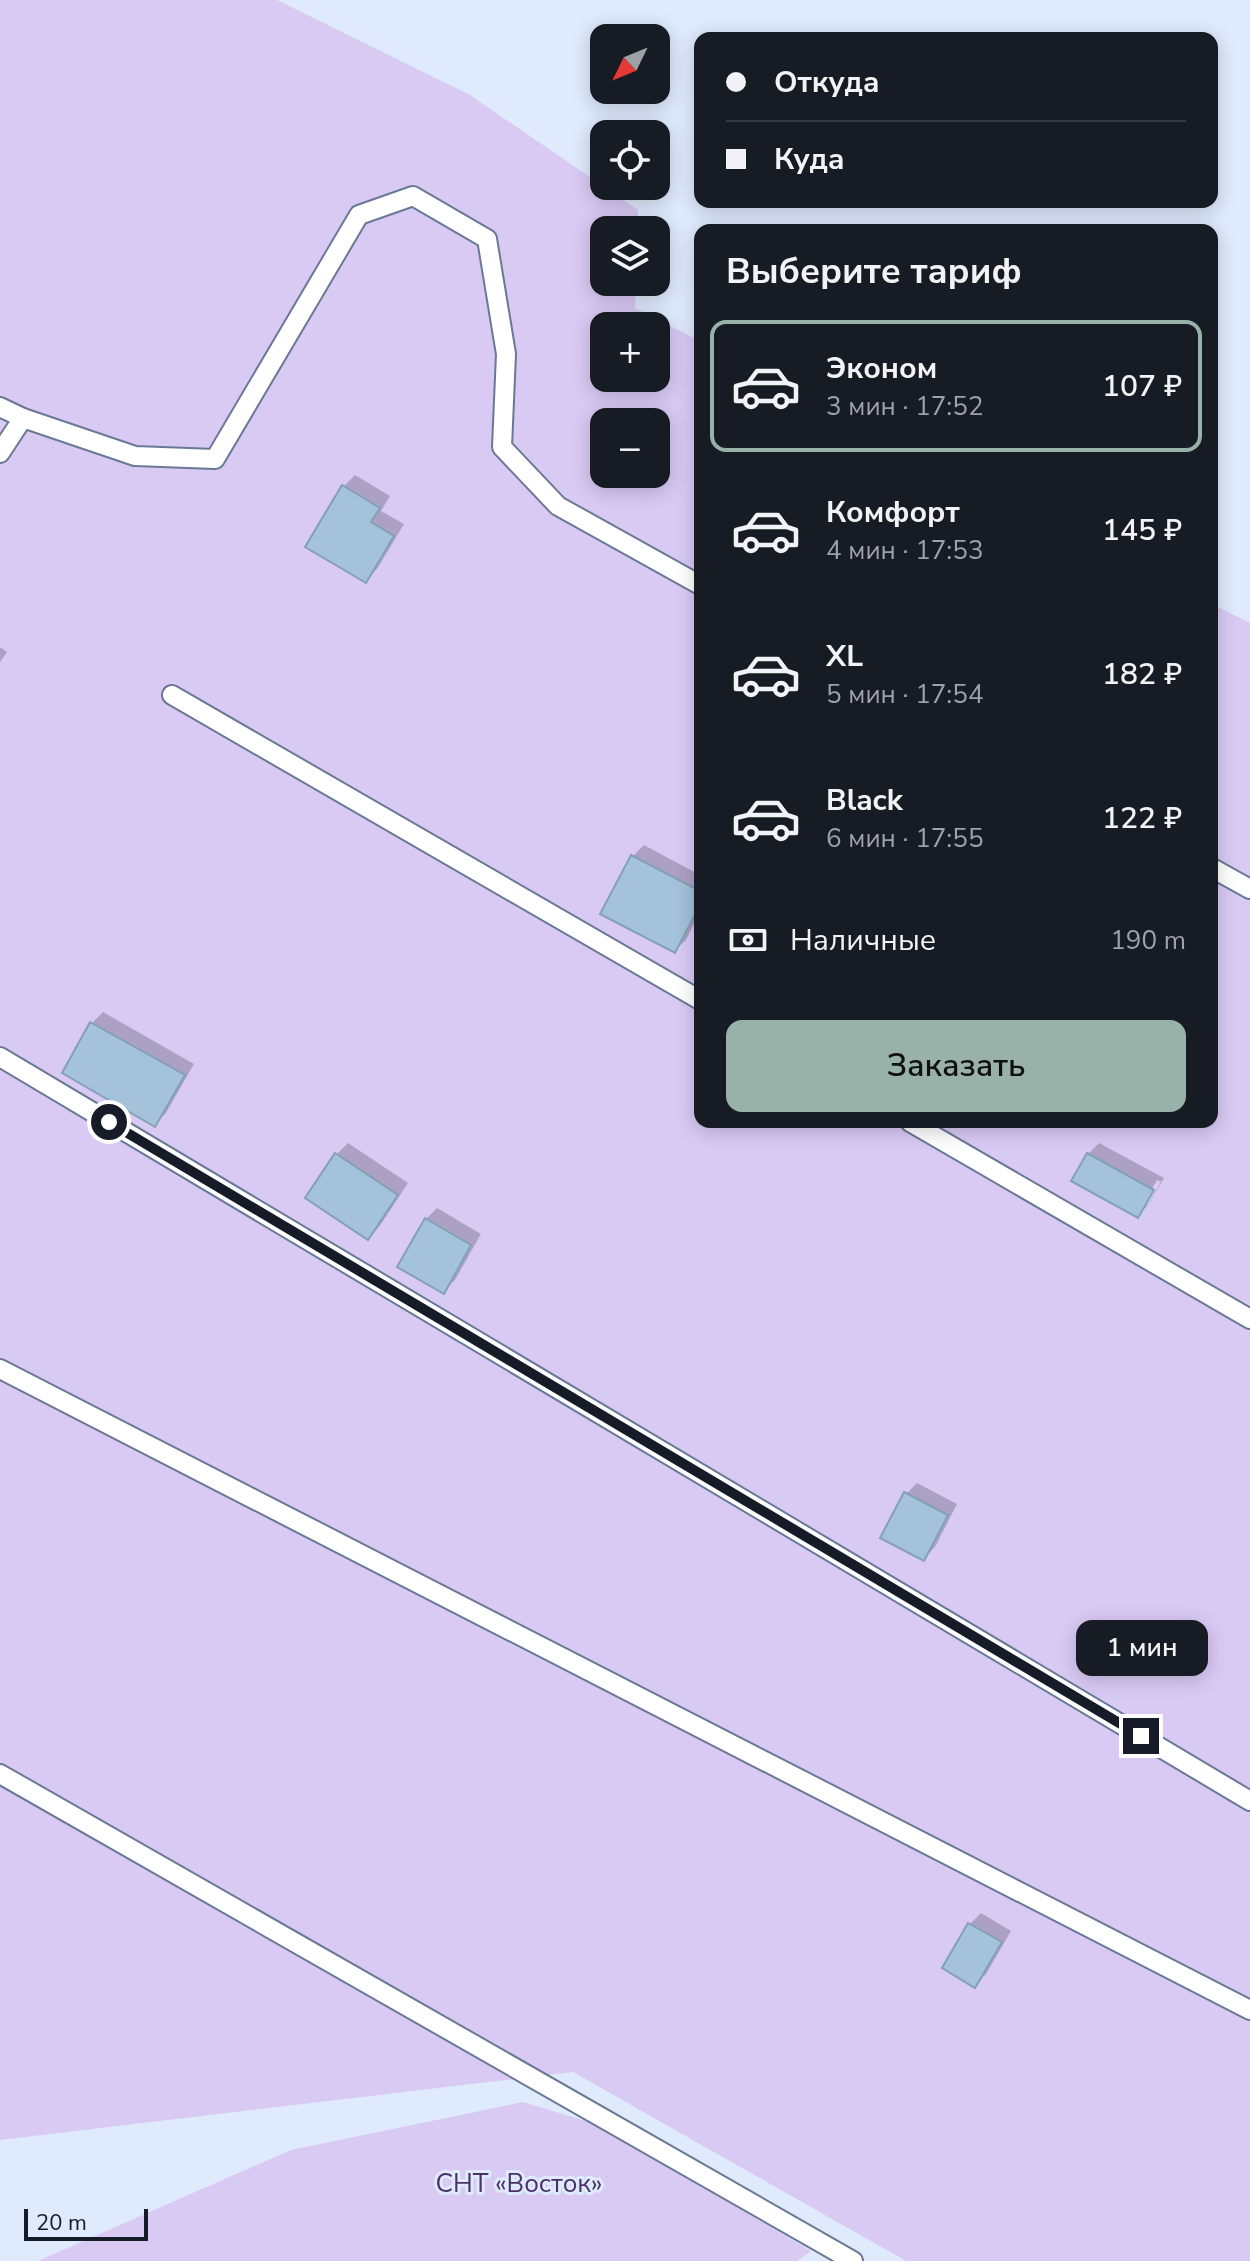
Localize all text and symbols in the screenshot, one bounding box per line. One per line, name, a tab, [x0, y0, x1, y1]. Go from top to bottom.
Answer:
north arrow	[590, 24, 670, 104]
map controls	[590, 24, 670, 488]
text: Откуда	[774, 62, 880, 103]
button: locate	[590, 120, 670, 200]
text: Куда	[774, 139, 845, 180]
button: layers	[590, 216, 670, 296]
text: Выберите тариф	[726, 247, 1022, 296]
button: +	[590, 312, 670, 392]
text: Эконом	[826, 348, 937, 389]
icon: car	[730, 350, 802, 422]
text: 107 ₽	[1102, 366, 1182, 407]
text: 3 мин · 17:52	[826, 389, 983, 424]
button: −	[590, 408, 670, 488]
text: Комфорт	[826, 492, 960, 533]
icon: car	[730, 494, 802, 566]
text: 145 ₽	[1102, 510, 1182, 551]
text: 4 мин · 17:53	[826, 533, 983, 568]
text: XL	[826, 636, 863, 677]
icon: car	[730, 638, 802, 710]
text: 182 ₽	[1102, 654, 1182, 695]
text: 5 мин · 17:54	[826, 677, 983, 712]
text: Black	[826, 780, 903, 821]
icon: car	[730, 782, 802, 854]
text: 122 ₽	[1102, 798, 1182, 839]
text: 6 мин · 17:55	[826, 821, 983, 856]
icon: cash	[726, 918, 770, 962]
text: Наличные	[790, 920, 936, 961]
text: 190 m	[1110, 923, 1186, 958]
button: Заказать	[726, 1020, 1186, 1112]
route start	[91, 1104, 127, 1140]
callout: 1 мин	[1075, 1620, 1207, 1676]
text: 1 мин	[1107, 1630, 1177, 1665]
route end	[1123, 1718, 1159, 1754]
park label: СНТ «Восток»	[435, 2166, 603, 2201]
scale bar	[24, 2205, 148, 2241]
text: 20 m	[36, 2208, 87, 2238]

